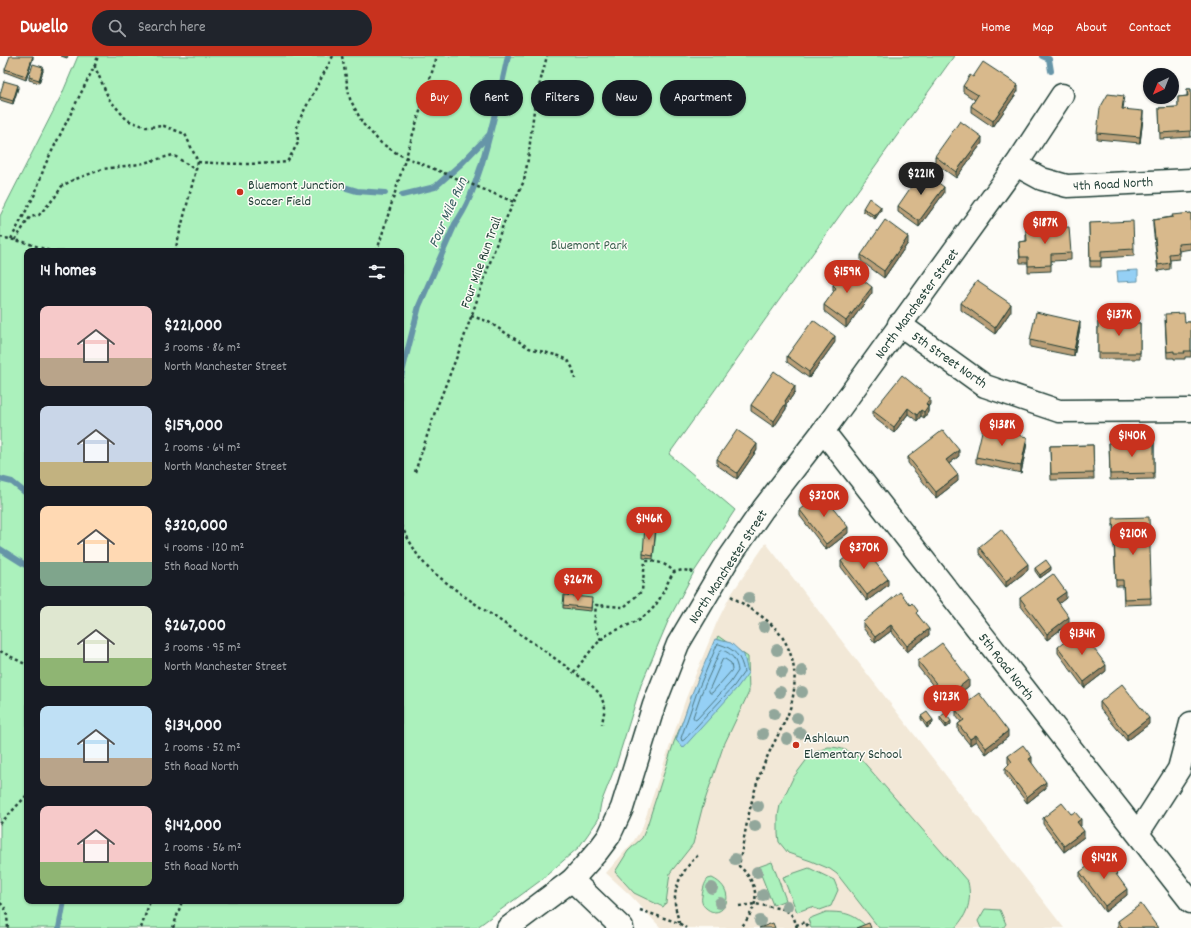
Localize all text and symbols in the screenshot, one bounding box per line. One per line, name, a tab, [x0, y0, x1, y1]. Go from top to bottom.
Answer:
search box	[92, 10, 372, 46]
text: Dwello	[20, 15, 68, 42]
icon: search	[106, 17, 128, 39]
text: Search here	[138, 17, 206, 39]
text: Home	[981, 18, 1010, 38]
text: Map	[1032, 18, 1054, 38]
text: About	[1076, 18, 1107, 38]
text: Contact	[1129, 18, 1171, 38]
north arrow	[1143, 68, 1179, 104]
map controls	[1143, 68, 1179, 104]
chip: Buy	[416, 80, 462, 116]
chip: Rent	[470, 80, 523, 116]
chip: Filters	[531, 80, 594, 116]
chip: New	[602, 80, 652, 116]
chip: Apartment	[660, 80, 746, 116]
pin: $221K	[893, 162, 949, 196]
text: $221K	[908, 165, 934, 184]
water label: Four Mile Run	[424, 173, 474, 251]
street label: 4th Road North	[1073, 173, 1154, 197]
place label: Bluemont Junction Soccer Field	[248, 176, 345, 212]
marker: Bluemont Junction Soccer Field	[235, 187, 245, 197]
pin: $187K	[1017, 211, 1073, 245]
street label: Four Mile Run Trail	[456, 213, 508, 311]
text: $187K	[1032, 214, 1058, 233]
park label: Bluemont Park	[551, 236, 628, 256]
street label: North Manchester Street	[871, 245, 965, 364]
text: 14 homes	[40, 260, 96, 284]
pin: $159K	[819, 260, 875, 294]
icon: filters	[366, 261, 388, 283]
text: $159K	[833, 263, 861, 282]
pin: $137K	[1091, 303, 1147, 337]
text: $137K	[1106, 306, 1132, 325]
text: $221,000	[164, 315, 222, 339]
icon: home	[72, 322, 120, 370]
street label: 5th Street North	[907, 327, 991, 394]
text: 3 rooms · 86 m²	[164, 339, 241, 358]
text: North Manchester Street	[164, 358, 287, 377]
pin: $138K	[974, 413, 1030, 447]
text: $159,000	[164, 415, 223, 439]
text: $138K	[989, 416, 1015, 435]
icon: home	[72, 422, 120, 470]
pin: $140K	[1104, 424, 1160, 458]
text: $140K	[1118, 427, 1146, 446]
text: 2 rooms · 64 m²	[164, 439, 241, 458]
text: North Manchester Street	[164, 458, 287, 477]
pin: $320K	[796, 484, 852, 518]
text: $320K	[808, 487, 840, 506]
street label: North Manchester Street	[684, 506, 773, 628]
pin: $146K	[621, 507, 677, 541]
text: $146K	[635, 510, 663, 529]
text: $320,000	[164, 515, 228, 539]
icon: home	[72, 522, 120, 570]
pin: $210K	[1105, 522, 1161, 556]
text: $210K	[1119, 525, 1147, 544]
pin: $370K	[836, 536, 892, 570]
text: 4 rooms · 120 m²	[164, 539, 244, 558]
text: $370K	[849, 539, 879, 558]
text: 5th Road North	[164, 558, 239, 577]
pin: $267K	[550, 568, 606, 602]
text: $267K	[563, 571, 593, 590]
text: $267,000	[164, 615, 226, 639]
icon: home	[72, 622, 120, 670]
pin: $134K	[1054, 622, 1110, 656]
text: $134K	[1069, 625, 1095, 644]
street label: 5th Road North	[973, 629, 1038, 705]
text: 3 rooms · 95 m²	[164, 639, 241, 658]
text: North Manchester Street	[164, 658, 287, 677]
pin: $123K	[918, 685, 974, 719]
text: $123K	[933, 688, 959, 707]
text: $134,000	[164, 715, 222, 739]
icon: home	[72, 722, 120, 770]
place label: Ashlawn Elementary School	[804, 729, 903, 765]
text: 2 rooms · 52 m²	[164, 739, 241, 758]
marker: Ashlawn Elementary School	[791, 740, 801, 750]
text: 5th Road North	[164, 758, 239, 777]
text: $142,000	[164, 815, 222, 839]
icon: home	[72, 822, 120, 870]
text: 2 rooms · 56 m²	[164, 839, 241, 858]
pin: $142K	[1076, 846, 1132, 880]
text: $142K	[1091, 849, 1117, 868]
text: 5th Road North	[164, 858, 239, 877]

